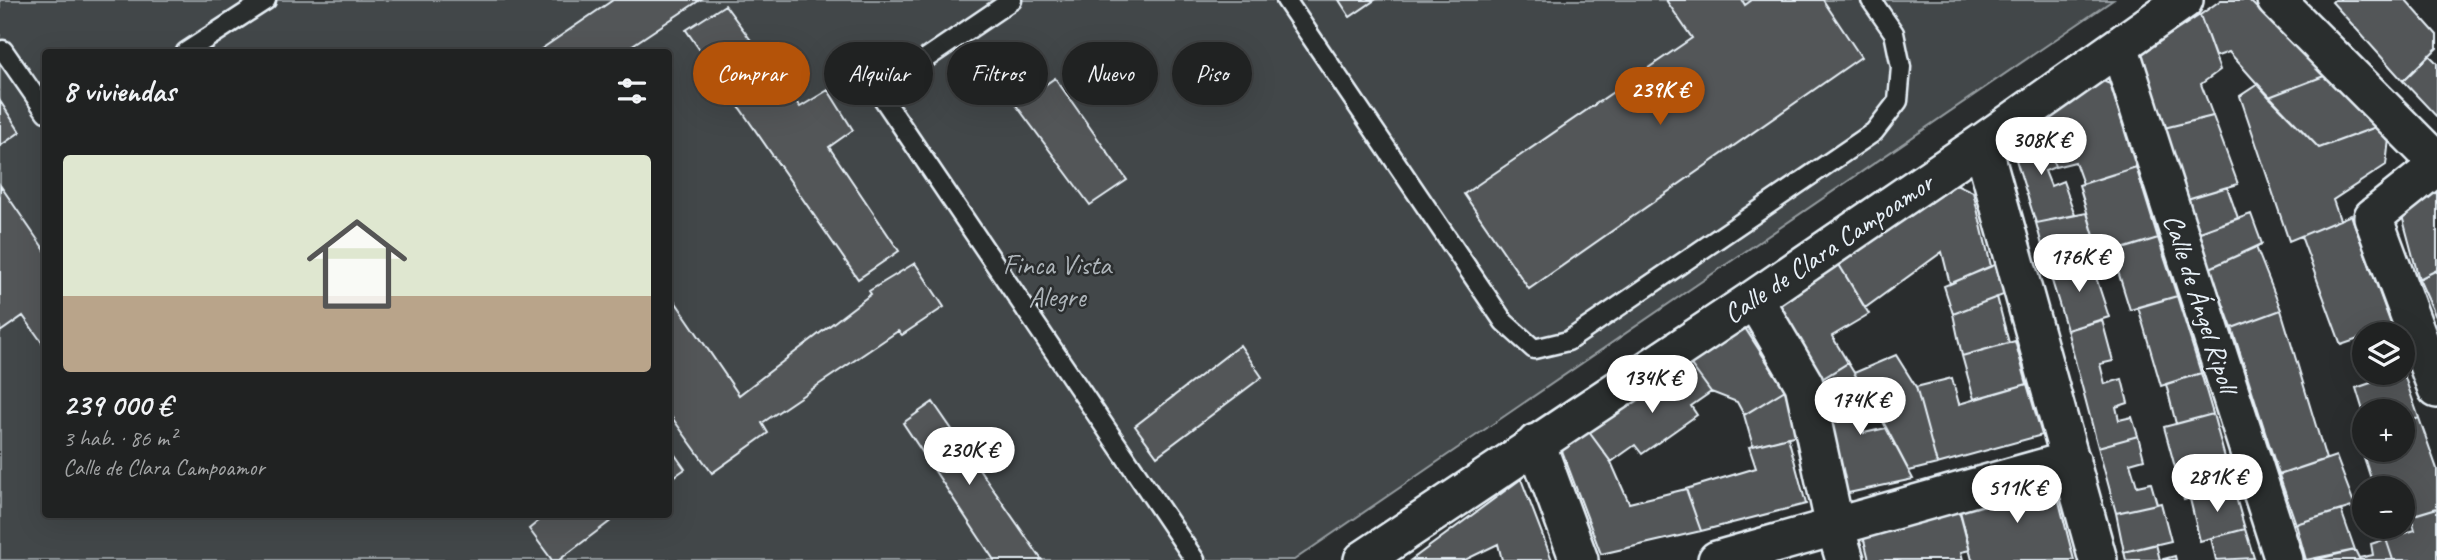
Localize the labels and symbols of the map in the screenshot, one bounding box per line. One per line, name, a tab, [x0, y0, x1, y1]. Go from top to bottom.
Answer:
pin: 239K €	[1603, 68, 1717, 127]
pin: 308K €	[1984, 118, 2098, 177]
street label: Calle de Clara Campoamor	[1716, 164, 1941, 331]
street label: Calle de Ángel Ripoll	[2156, 210, 2248, 401]
pin: 176K €	[2022, 234, 2136, 294]
park label: Finca Vista Alegre	[1003, 247, 1113, 314]
pin: 134K €	[1595, 356, 1709, 415]
pin: 174K €	[1803, 378, 1917, 437]
pin: 230K €	[912, 428, 1026, 487]
pin: 281K €	[2160, 454, 2274, 514]
pin: 511K €	[1960, 466, 2074, 525]

